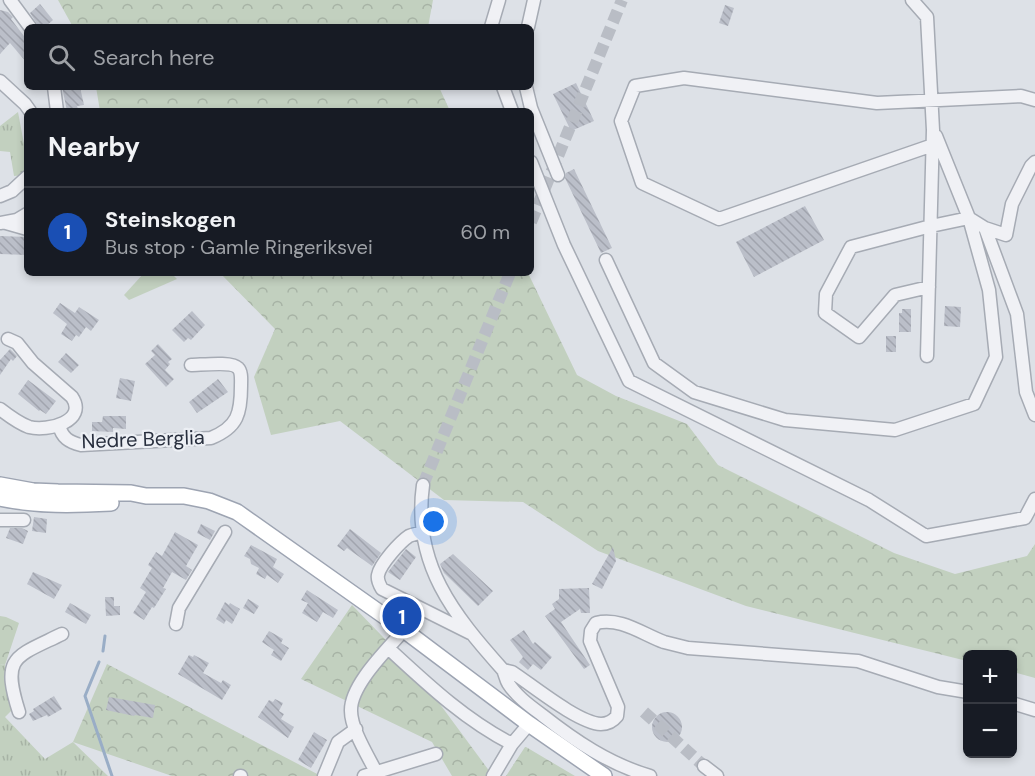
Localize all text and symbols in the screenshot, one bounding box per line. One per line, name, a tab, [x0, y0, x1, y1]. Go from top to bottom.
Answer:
search box	[24, 24, 534, 90]
icon: search	[45, 41, 78, 74]
text: Search here	[93, 43, 214, 72]
text: Nearby	[48, 130, 140, 164]
text: Steinskogen	[105, 205, 236, 234]
text: 1	[64, 219, 71, 245]
text: 60 m	[461, 219, 510, 245]
text: Bus stop · Gamle Ringeriksvei	[105, 234, 373, 260]
street label: Nedre Berglia	[81, 424, 205, 454]
your location	[419, 507, 448, 536]
pin: 1	[382, 594, 422, 638]
map controls	[963, 650, 1017, 758]
button: +	[963, 650, 1017, 704]
button: −	[963, 704, 1017, 758]

